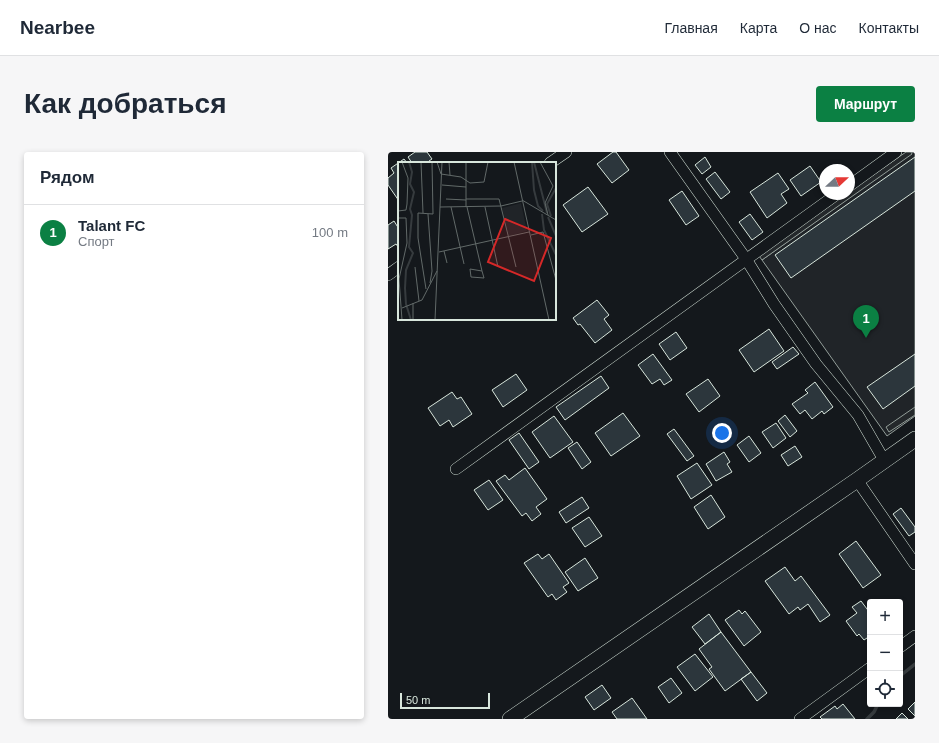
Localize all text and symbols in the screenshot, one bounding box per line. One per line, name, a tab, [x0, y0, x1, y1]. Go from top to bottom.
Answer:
text: Nearbee	[20, 17, 95, 38]
text: Главная	[664, 20, 718, 36]
text: Карта	[740, 20, 777, 36]
text: О нас	[799, 20, 837, 36]
text: Контакты	[859, 20, 919, 36]
button: Маршрут	[816, 86, 915, 122]
text: Как добраться	[24, 88, 226, 119]
inset map	[398, 162, 556, 320]
north arrow	[819, 164, 855, 200]
text: Рядом	[40, 168, 95, 187]
text: Talant FC	[78, 217, 145, 234]
text: 1	[49, 225, 57, 240]
text: 100 m	[312, 225, 348, 240]
text: Спорт	[78, 234, 115, 249]
pin: 1	[853, 305, 879, 338]
your location	[712, 423, 732, 443]
map controls	[867, 599, 903, 707]
button: +	[867, 599, 903, 635]
button: −	[867, 635, 903, 671]
button: locate	[867, 671, 903, 707]
scale bar	[400, 691, 490, 710]
text: 50 m	[406, 694, 430, 706]

